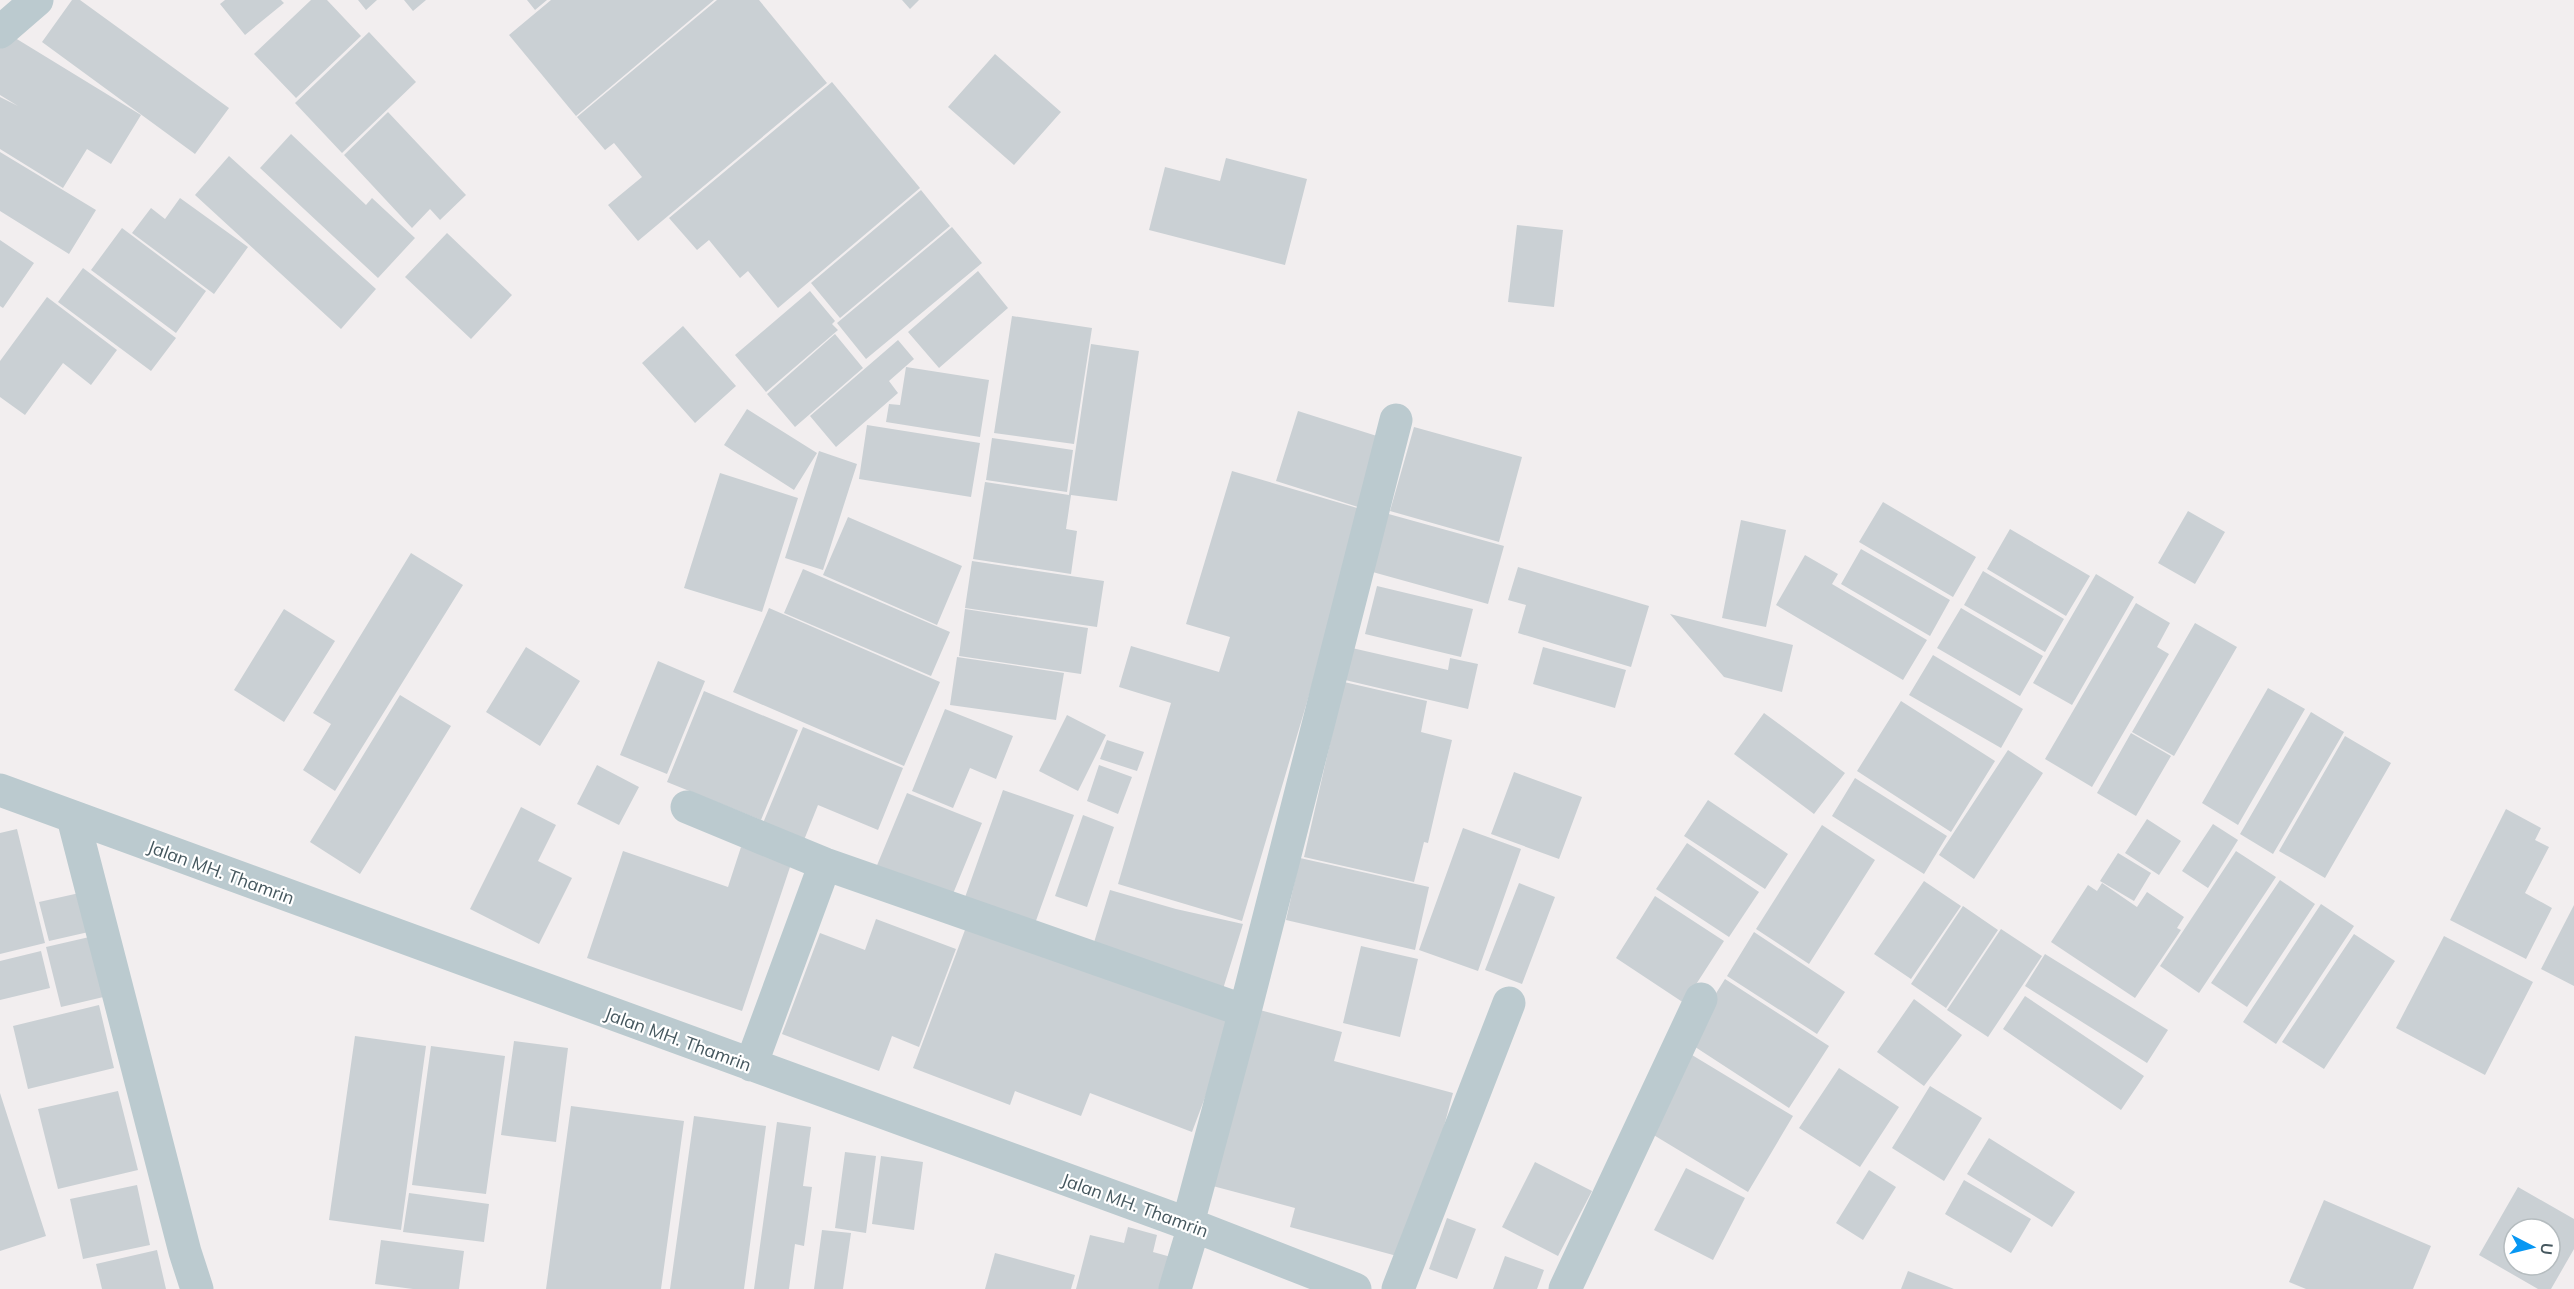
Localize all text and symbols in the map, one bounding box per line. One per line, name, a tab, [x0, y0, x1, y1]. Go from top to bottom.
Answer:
street label: Jalan MH. Thamrin	[144, 835, 298, 909]
street label: Jalan MH. Thamrin	[601, 1002, 755, 1076]
street label: Jalan MH. Thamrin	[1058, 1168, 1212, 1242]
north arrow	[2502, 1217, 2562, 1277]
text: U	[2536, 1242, 2558, 1256]

